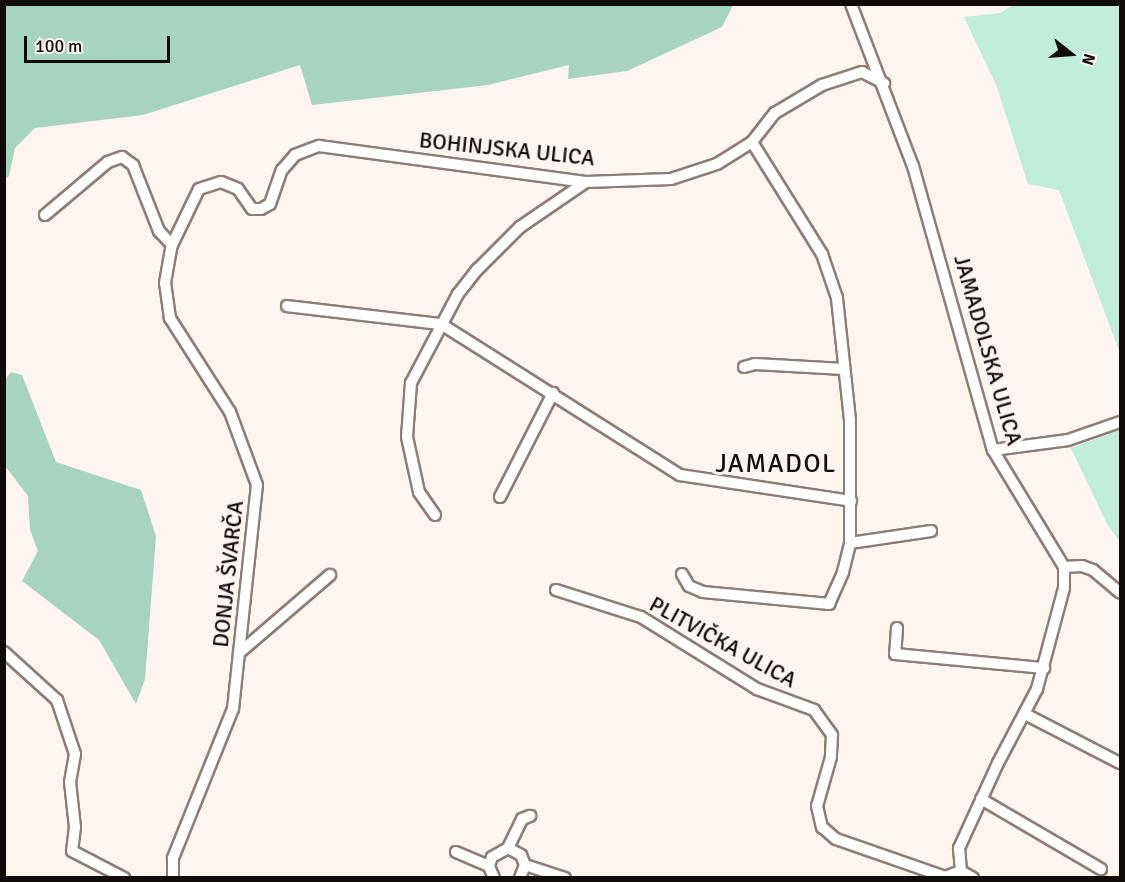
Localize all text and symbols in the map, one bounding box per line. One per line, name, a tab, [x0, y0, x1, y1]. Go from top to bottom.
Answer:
scale bar	[27, 24, 172, 62]
north arrow	[1041, 24, 1101, 84]
text: 100 m	[35, 35, 82, 57]
text: N	[1077, 51, 1099, 68]
street label: BOHINJSKA ULICA	[418, 127, 596, 171]
street label: JAMADOLSKA ULICA	[948, 252, 1028, 448]
district label: JAMADOL	[715, 449, 837, 481]
street label: DONJA ŠVARČA	[207, 499, 249, 649]
street label: PLITVIČKA ULICA	[645, 591, 801, 693]

